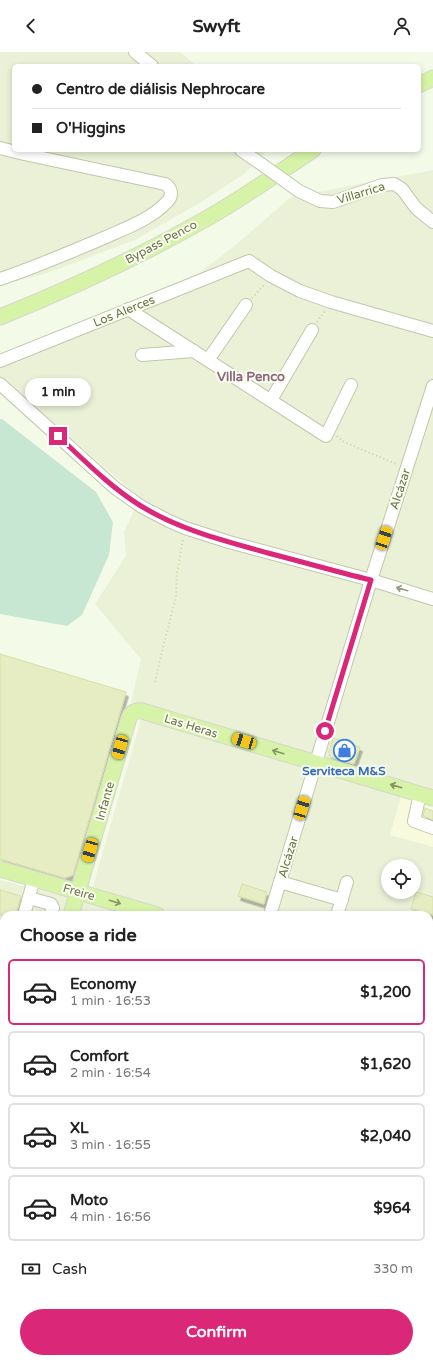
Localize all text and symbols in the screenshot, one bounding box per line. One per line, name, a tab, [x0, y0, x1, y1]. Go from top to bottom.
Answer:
icon: back	[20, 15, 42, 37]
text: Swyft	[192, 15, 241, 37]
icon: person	[391, 15, 413, 37]
text: Centro de diálisis Nephrocare	[56, 80, 265, 98]
text: O'Higgins	[56, 119, 125, 137]
street label: Villarrica	[335, 179, 387, 207]
street label: Bypass Penco	[123, 217, 199, 267]
street label: Los Alerces	[91, 292, 157, 330]
district label: Villa Penco	[217, 369, 285, 385]
callout: 1 min	[25, 378, 91, 406]
text: 1 min	[41, 384, 75, 400]
route end	[49, 427, 67, 445]
street label: Alcázar	[387, 466, 413, 511]
car	[375, 525, 393, 551]
one-way arrow	[396, 585, 409, 592]
street label: Las Heras	[162, 711, 220, 741]
route start	[316, 722, 334, 740]
car	[231, 732, 257, 750]
car	[111, 734, 129, 760]
shop icon: Serviteca M&S	[331, 737, 357, 763]
one-way arrow	[272, 748, 285, 755]
place label: Serviteca M&S	[302, 764, 386, 778]
street label: Infante	[93, 780, 117, 822]
one-way arrow	[389, 782, 402, 789]
car	[293, 795, 311, 821]
street label: Alcázar	[275, 834, 301, 879]
car	[81, 837, 99, 863]
map controls	[381, 859, 421, 899]
button: locate	[381, 859, 421, 899]
street label: Freire	[62, 881, 97, 903]
one-way arrow	[109, 899, 122, 906]
text: Choose a ride	[20, 924, 137, 946]
icon: car	[22, 974, 58, 1010]
text: Economy	[70, 975, 136, 993]
text: $1,200	[360, 983, 411, 1001]
text: 1 min · 16:53	[70, 993, 151, 1009]
icon: car	[22, 1046, 58, 1082]
text: Comfort	[70, 1047, 129, 1065]
text: $1,620	[360, 1055, 411, 1073]
text: 2 min · 16:54	[70, 1065, 151, 1081]
icon: car	[22, 1118, 58, 1154]
text: XL	[70, 1119, 89, 1137]
text: $2,040	[360, 1127, 411, 1145]
text: 3 min · 16:55	[70, 1137, 151, 1153]
icon: car	[22, 1190, 58, 1226]
text: Moto	[70, 1191, 108, 1209]
text: $964	[373, 1199, 411, 1217]
text: 4 min · 16:56	[70, 1209, 151, 1225]
icon: cash	[20, 1258, 42, 1280]
text: Cash	[52, 1260, 87, 1278]
text: 330 m	[373, 1261, 413, 1277]
button: Confirm	[20, 1309, 413, 1355]

